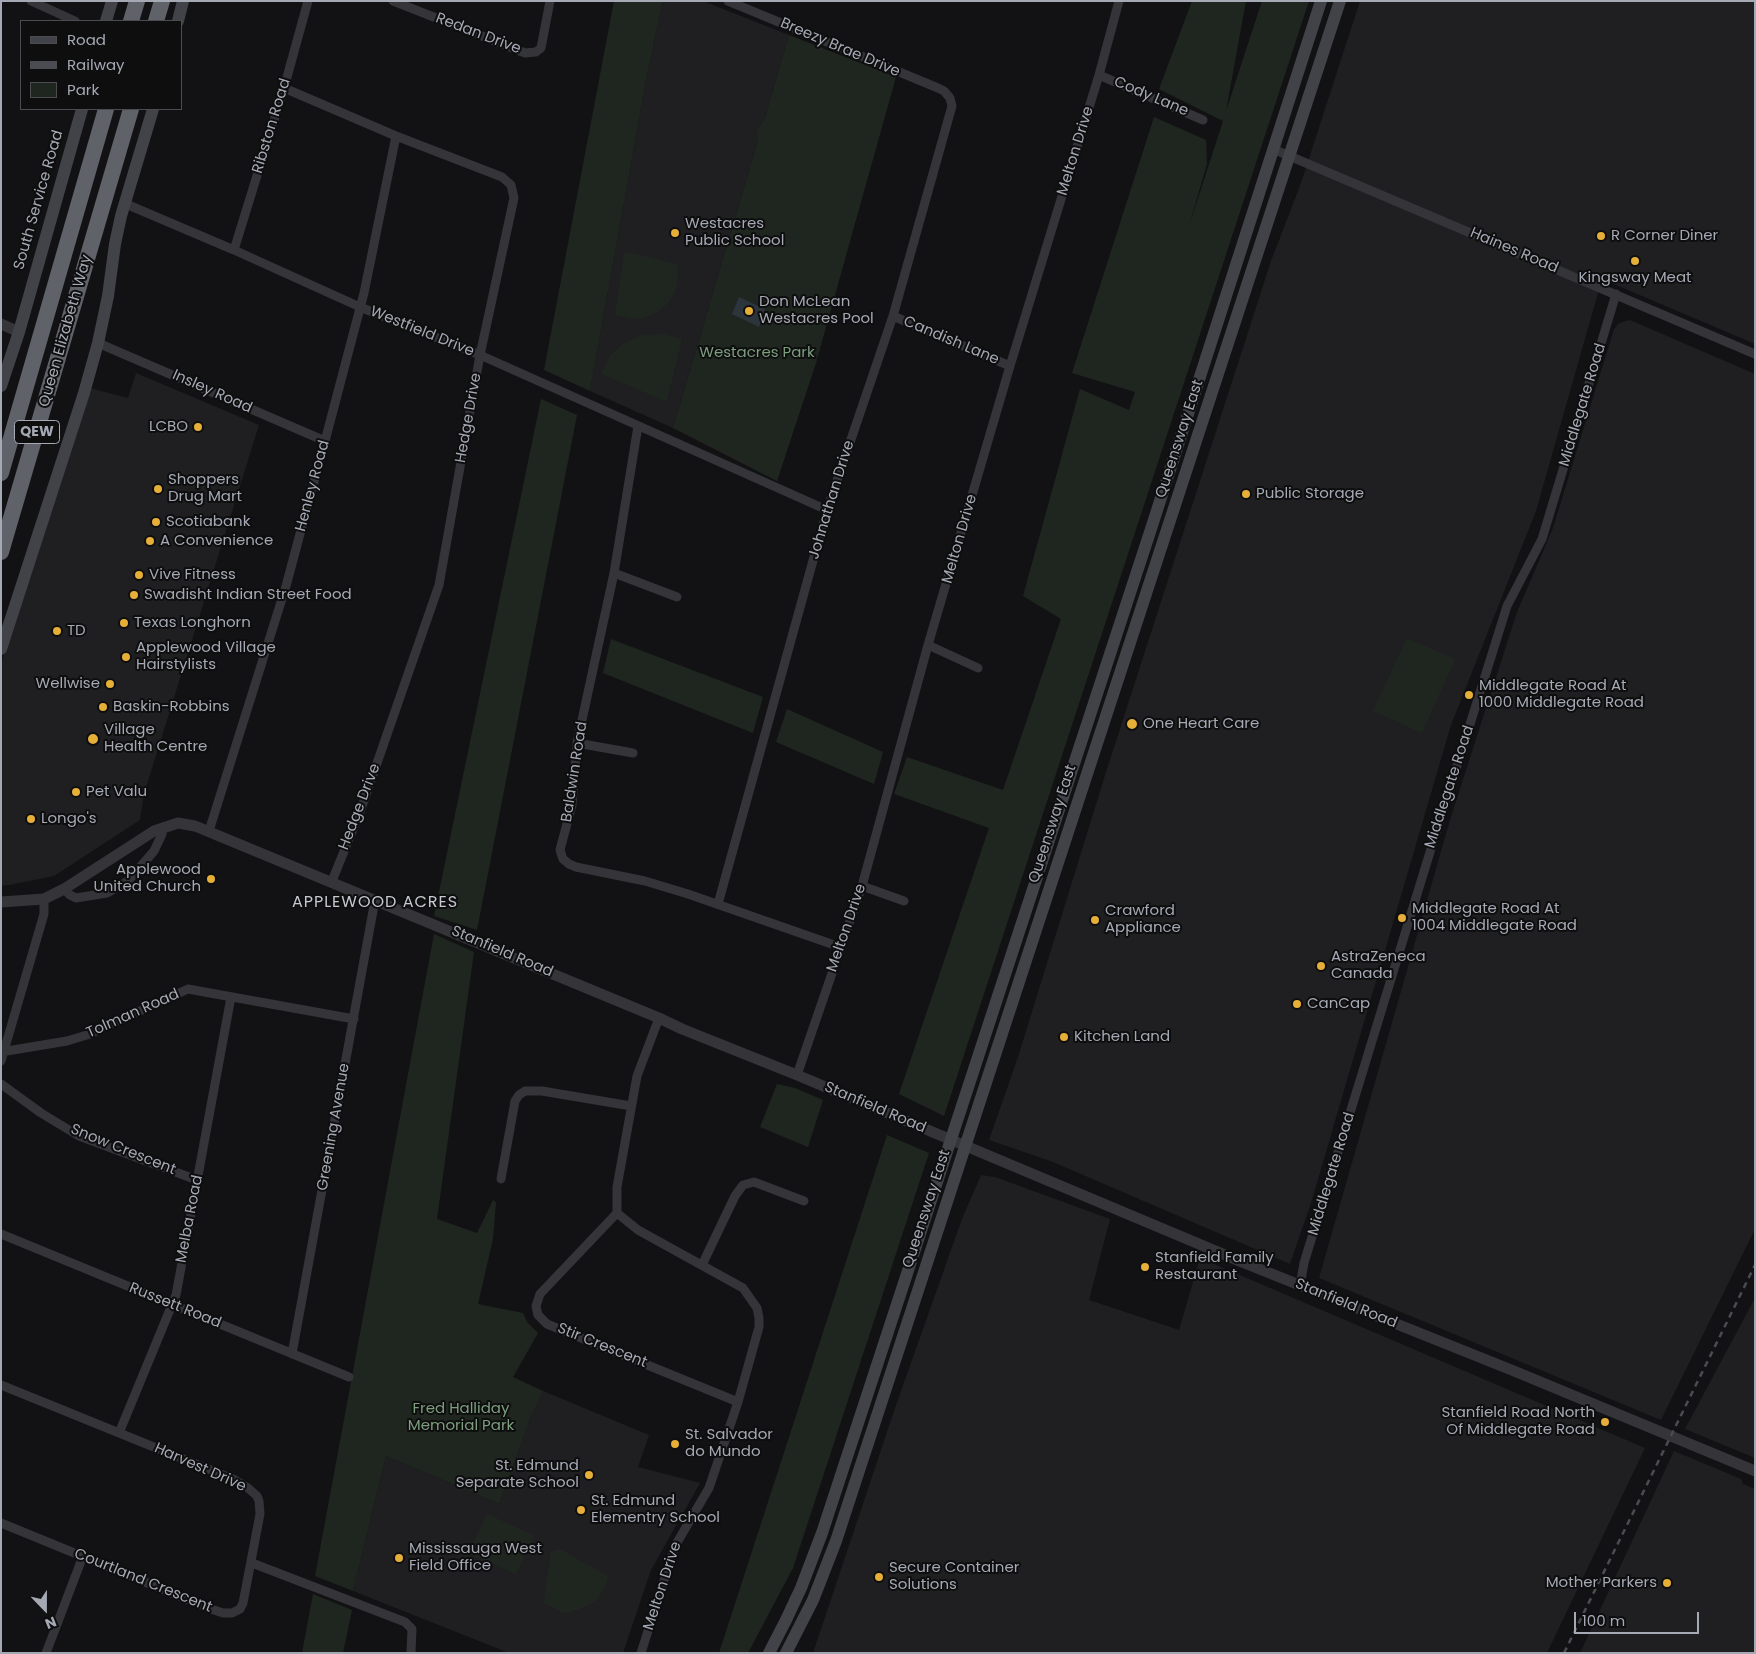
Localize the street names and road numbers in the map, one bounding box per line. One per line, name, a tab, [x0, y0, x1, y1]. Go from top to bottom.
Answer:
street label: Redan Drive	[433, 9, 523, 59]
street label: Breezy Brae Drive	[777, 15, 903, 81]
street label: Cody Lane	[1111, 73, 1191, 121]
street label: Ribston Road	[249, 76, 295, 176]
street label: Melton Drive	[1054, 104, 1098, 198]
street label: South Service Road	[10, 128, 68, 272]
street label: Haines Road	[1467, 224, 1561, 278]
street label: Queen Elizabeth Way	[36, 253, 96, 409]
street label: Westfield Drive	[367, 303, 477, 361]
street label: Candish Lane	[900, 313, 1002, 369]
street label: Middlegate Road	[1556, 341, 1610, 469]
street label: Insley Road	[169, 366, 255, 418]
street label: Hedge Drive	[452, 372, 486, 464]
street label: Queensway East	[1152, 378, 1208, 500]
road number: QEW	[15, 421, 60, 444]
street label: Henley Road	[292, 438, 334, 534]
street label: Johnathan Drive	[805, 438, 859, 562]
street label: Melton Drive	[939, 492, 981, 586]
street label: Baldwin Road	[558, 720, 592, 824]
street label: Middlegate Road	[1422, 723, 1478, 851]
street label: Hedge Drive	[335, 761, 385, 853]
street label: Queensway East	[1025, 763, 1081, 885]
street label: Melton Drive	[823, 881, 871, 975]
street label: Stanfield Road	[448, 922, 556, 982]
street label: Tolman Road	[84, 986, 182, 1042]
street label: Greening Avenue	[314, 1062, 354, 1192]
street label: Stanfield Road	[821, 1078, 929, 1138]
street label: Middlegate Road	[1305, 1110, 1359, 1238]
street label: Snow Crescent	[68, 1121, 178, 1179]
street label: Queensway East	[899, 1148, 955, 1270]
street label: Melba Road	[173, 1174, 207, 1264]
street label: Stanfield Road	[1292, 1275, 1400, 1333]
street label: Russett Road	[126, 1279, 224, 1333]
street label: Stir Crescent	[554, 1320, 650, 1372]
street label: Harvest Drive	[151, 1440, 249, 1496]
street label: Melton Drive	[640, 1539, 686, 1633]
street label: Courtland Crescent	[71, 1545, 215, 1617]

